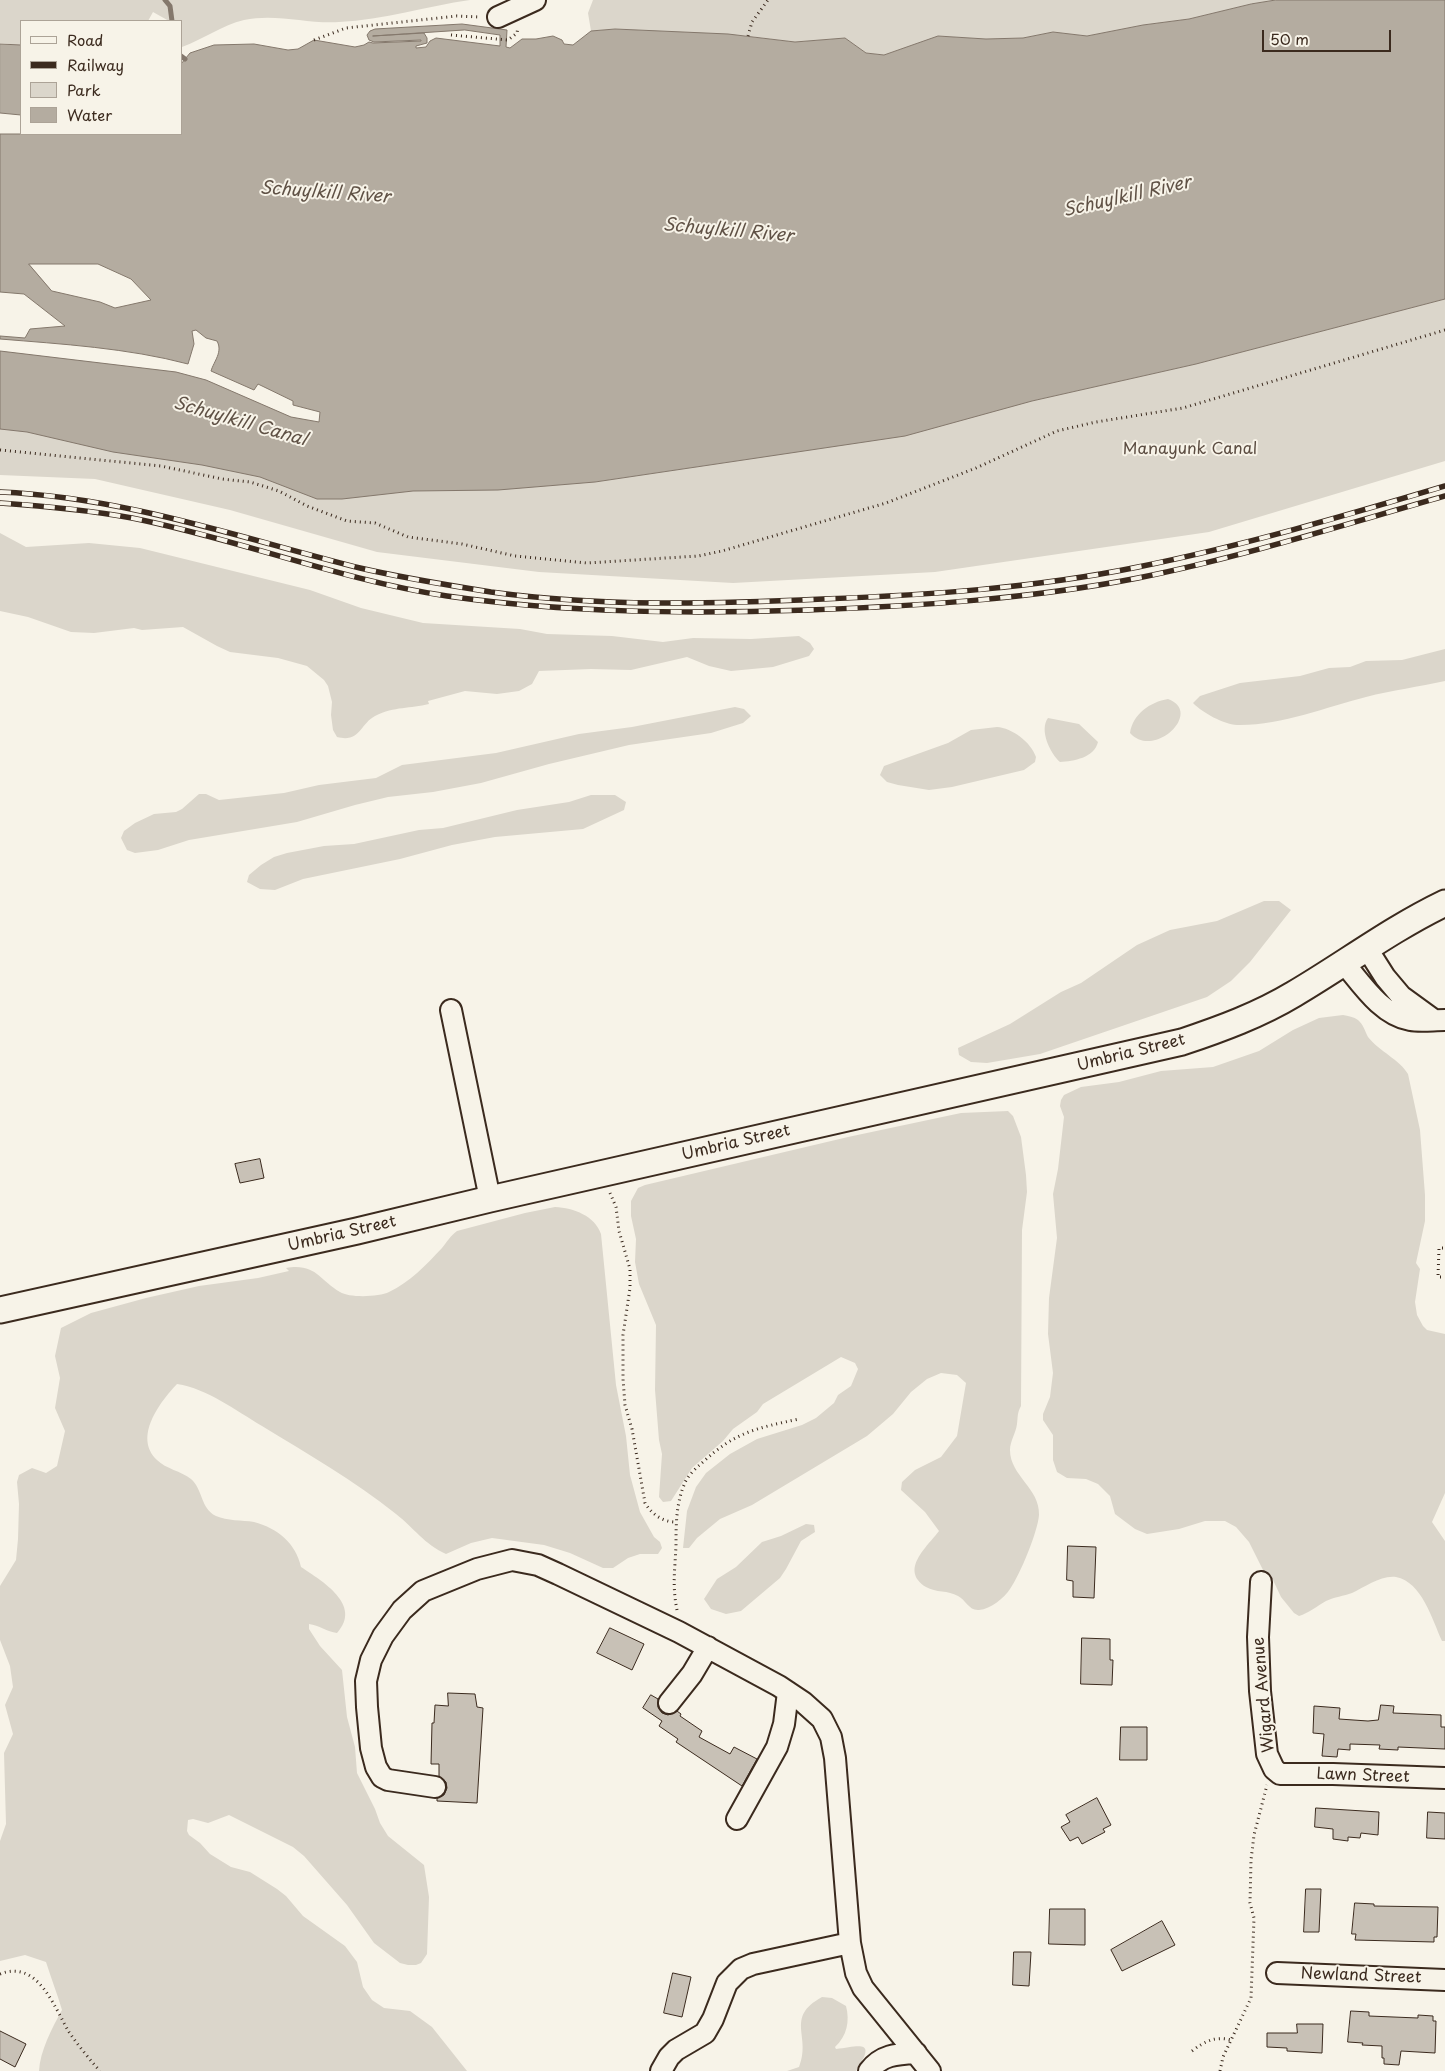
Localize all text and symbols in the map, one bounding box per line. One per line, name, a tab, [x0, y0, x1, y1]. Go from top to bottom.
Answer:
legend	[20, 20, 182, 135]
scale bar	[1265, 20, 1394, 52]
text: 50 m	[1270, 27, 1309, 50]
text: Road	[67, 28, 103, 51]
text: Railway	[67, 53, 124, 76]
text: Park	[67, 78, 101, 101]
text: Water	[67, 103, 112, 126]
water label: Schuylkill River	[1061, 172, 1193, 222]
water label: Schuylkill River	[259, 178, 391, 208]
water label: Schuylkill River	[662, 215, 794, 247]
water label: Schuylkill Canal	[171, 393, 309, 451]
park label: Manayunk Canal	[1123, 440, 1257, 460]
street label: Umbria Street	[1075, 1030, 1187, 1076]
street label: Umbria Street	[680, 1121, 792, 1165]
street label: Umbria Street	[286, 1212, 398, 1256]
street label: Wigard Avenue	[1249, 1636, 1279, 1754]
street label: Lawn Street	[1316, 1765, 1410, 1787]
street label: Newland Street	[1300, 1964, 1422, 1988]

